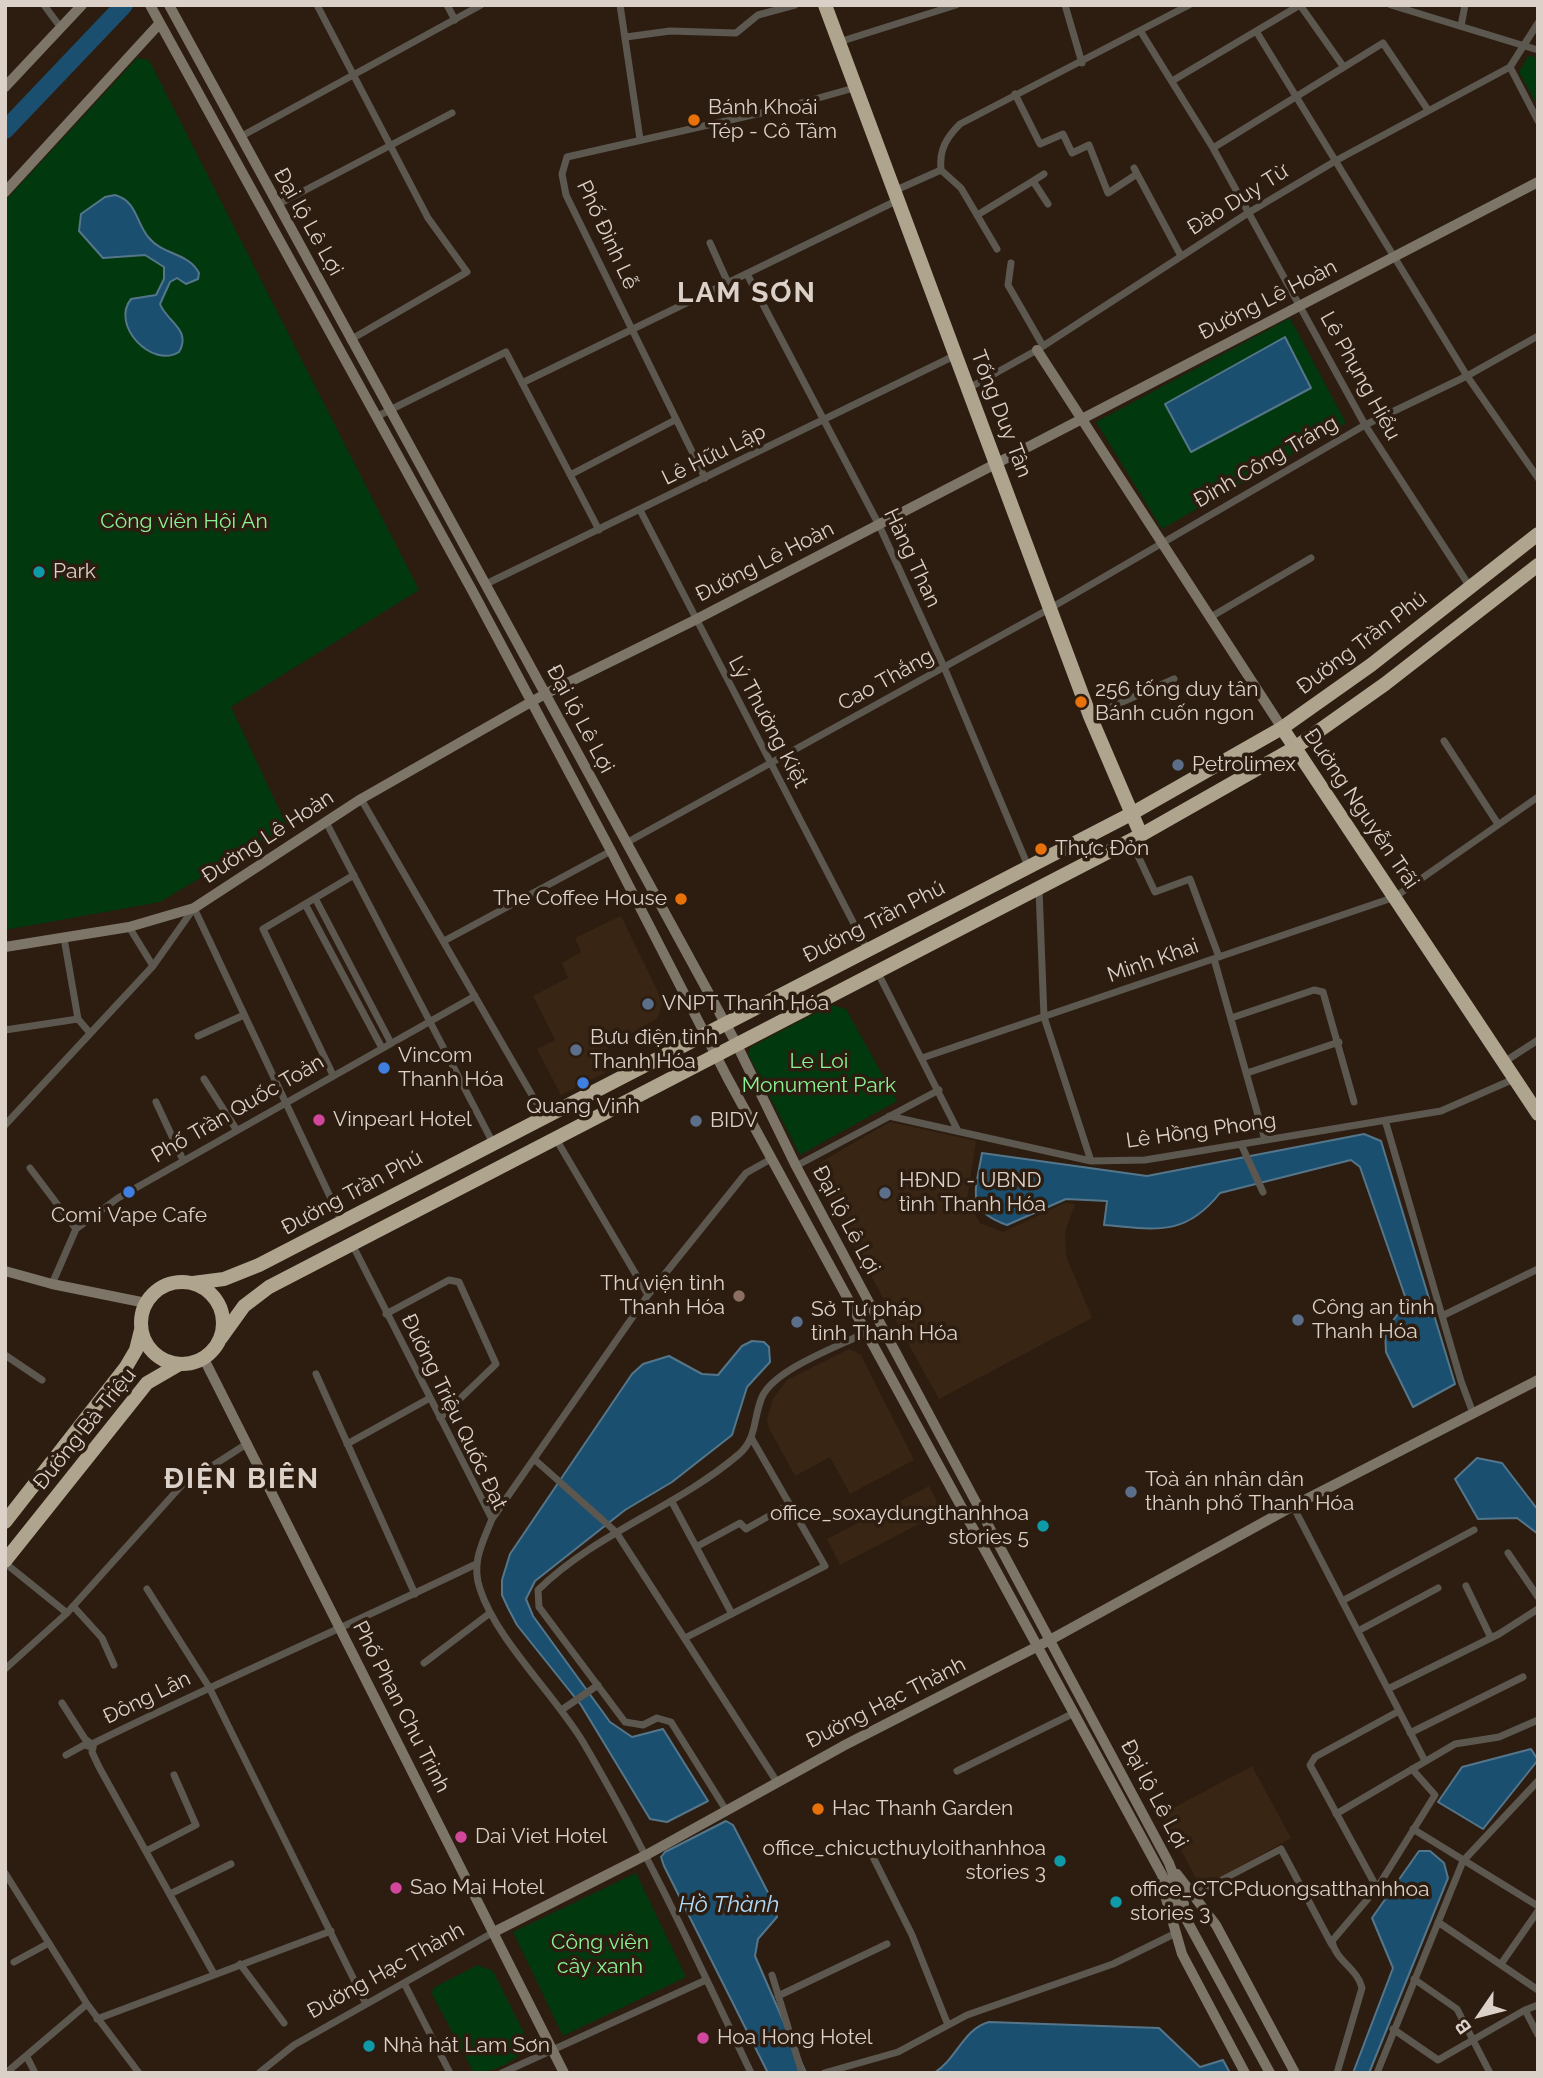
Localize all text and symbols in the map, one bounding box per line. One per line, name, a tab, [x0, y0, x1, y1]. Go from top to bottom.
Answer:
place label: Bánh Khoái Tép - Cô Tâm	[708, 95, 837, 145]
marker: Bánh Khoái Tép - Cô Tâm	[686, 112, 702, 128]
street label: Đào Duy Từ	[1183, 159, 1293, 241]
street label: Đại lộ Lê Lợi	[268, 164, 348, 280]
street label: Phố Đinh Lễ	[571, 177, 643, 293]
street label: Đường Lê Hoàn	[1195, 254, 1341, 346]
district label: LAM SƠN	[678, 277, 816, 311]
street label: Lê Phụng Hiểu	[1314, 307, 1406, 445]
street label: Tống Duy Tân	[965, 347, 1037, 481]
street label: Đinh Công Tráng	[1190, 411, 1342, 513]
street label: Lê Hữu Lập	[658, 419, 770, 491]
street label: Hàng Than	[878, 505, 946, 611]
park label: Công viên Hội An	[100, 509, 268, 535]
street label: Đường Lê Hoàn	[692, 516, 838, 608]
place label: Park	[53, 559, 96, 585]
marker: Park	[31, 564, 47, 580]
street label: Đường Trần Phú	[1292, 586, 1432, 700]
street label: Cao Thắng	[834, 643, 938, 717]
street label: Lý Thường Kiệt	[723, 652, 813, 792]
street label: Đại lộ Lê Lợi	[541, 661, 619, 777]
place label: 256 tống duy tân Bánh cuốn ngon	[1095, 677, 1259, 727]
marker: 256 tống duy tân Bánh cuốn ngon	[1073, 694, 1089, 710]
street label: Đường Nguyễn Trãi	[1298, 724, 1424, 894]
place label: Petrolimex	[1192, 752, 1296, 778]
marker: Petrolimex	[1170, 757, 1186, 773]
street label: Đường Lê Hoàn	[197, 785, 339, 889]
place label: Thực Đỏn	[1055, 836, 1149, 862]
marker: Thực Đỏn	[1033, 841, 1049, 857]
street label: Đường Trần Phú	[799, 875, 949, 969]
place label: The Coffee House	[493, 886, 667, 912]
marker: The Coffee House	[673, 891, 689, 907]
street label: Minh Khai	[1104, 934, 1202, 988]
place label: VNPT Thanh Hóa	[662, 991, 829, 1017]
marker: VNPT Thanh Hóa	[640, 996, 656, 1012]
place label: Bưu điện tỉnh Thanh Hóa	[590, 1025, 718, 1075]
marker: Bưu điện tỉnh Thanh Hóa	[568, 1042, 584, 1058]
place label: Vincom Thanh Hóa	[398, 1043, 504, 1093]
street label: Phố Trần Quốc Toản	[147, 1049, 329, 1169]
park label: Le Loi Monument Park	[742, 1049, 896, 1099]
marker: Vincom Thanh Hóa	[376, 1060, 392, 1076]
marker: Quang Vinh	[575, 1075, 591, 1091]
place label: Quang Vinh	[526, 1094, 640, 1120]
place label: Vinpearl Hotel	[333, 1107, 472, 1133]
place label: BIDV	[710, 1108, 758, 1134]
street label: Lê Hồng Phong	[1124, 1108, 1278, 1154]
marker: Vinpearl Hotel	[311, 1112, 327, 1128]
marker: BIDV	[688, 1113, 704, 1129]
street label: Đường Trần Phú	[277, 1145, 427, 1241]
street label: Đại lộ Lê Lợi	[807, 1162, 885, 1278]
place label: HĐND - UBND tỉnh Thanh Hóa	[899, 1168, 1046, 1218]
marker: Comi Vape Cafe	[121, 1184, 137, 1200]
marker: HĐND - UBND tỉnh Thanh Hóa	[877, 1185, 893, 1201]
place label: Comi Vape Cafe	[51, 1203, 207, 1229]
place label: Thư viện tỉnh Thanh Hóa	[600, 1271, 725, 1321]
marker: Thư viện tỉnh Thanh Hóa	[731, 1288, 747, 1304]
place label: Công an tỉnh Thanh Hóa	[1312, 1295, 1435, 1345]
place label: Sở Tư pháp tỉnh Thanh Hóa	[811, 1297, 958, 1347]
street label: Đường Triệu Quốc Đạt	[396, 1310, 512, 1514]
marker: Công an tỉnh Thanh Hóa	[1290, 1312, 1306, 1328]
marker: Sở Tư pháp tỉnh Thanh Hóa	[789, 1314, 805, 1330]
street label: Đường Bà Triệu	[28, 1363, 142, 1495]
district label: ĐIỆN BIÊN	[165, 1463, 319, 1497]
place label: Toà án nhân dân thành phố Thanh Hóa	[1145, 1467, 1354, 1517]
marker: Toà án nhân dân thành phố Thanh Hóa	[1123, 1484, 1139, 1500]
place label: office_soxaydungthanhhoa stories 5	[770, 1501, 1029, 1551]
marker: office_soxaydungthanhhoa stories 5	[1035, 1518, 1051, 1534]
street label: Phố Phan Chu Trinh	[347, 1617, 455, 1797]
street label: Đường Hạc Thành	[802, 1652, 970, 1754]
street label: Đông Lân	[99, 1666, 195, 1730]
street label: Đại lộ Lê Lợi	[1115, 1736, 1193, 1852]
place label: Hac Thanh Garden	[832, 1796, 1013, 1822]
marker: Hac Thanh Garden	[810, 1801, 826, 1817]
place label: Dai Viet Hotel	[475, 1824, 607, 1850]
marker: Dai Viet Hotel	[453, 1829, 469, 1845]
place label: office_chicucthuyloithanhhoa stories 3	[763, 1836, 1046, 1886]
marker: office_chicucthuyloithanhhoa stories 3	[1052, 1853, 1068, 1869]
place label: Sao Mai Hotel	[410, 1875, 544, 1901]
place label: office_CTCPduongsatthanhhoa stories 3	[1130, 1877, 1429, 1927]
marker: Sao Mai Hotel	[388, 1880, 404, 1896]
water label: Hồ Thành	[679, 1891, 779, 1919]
marker: office_CTCPduongsatthanhhoa stories 3	[1108, 1894, 1124, 1910]
street label: Đường Hạc Thành	[303, 1917, 469, 2025]
park label: Công viên cây xanh	[551, 1930, 649, 1980]
north arrow	[1445, 1980, 1515, 2050]
text: B	[1450, 2015, 1476, 2039]
place label: Hoa Hong Hotel	[717, 2025, 873, 2051]
marker: Hoa Hong Hotel	[695, 2030, 711, 2046]
place label: Nhà hát Lam Sơn	[383, 2033, 550, 2059]
marker: Nhà hát Lam Sơn	[361, 2038, 377, 2054]

